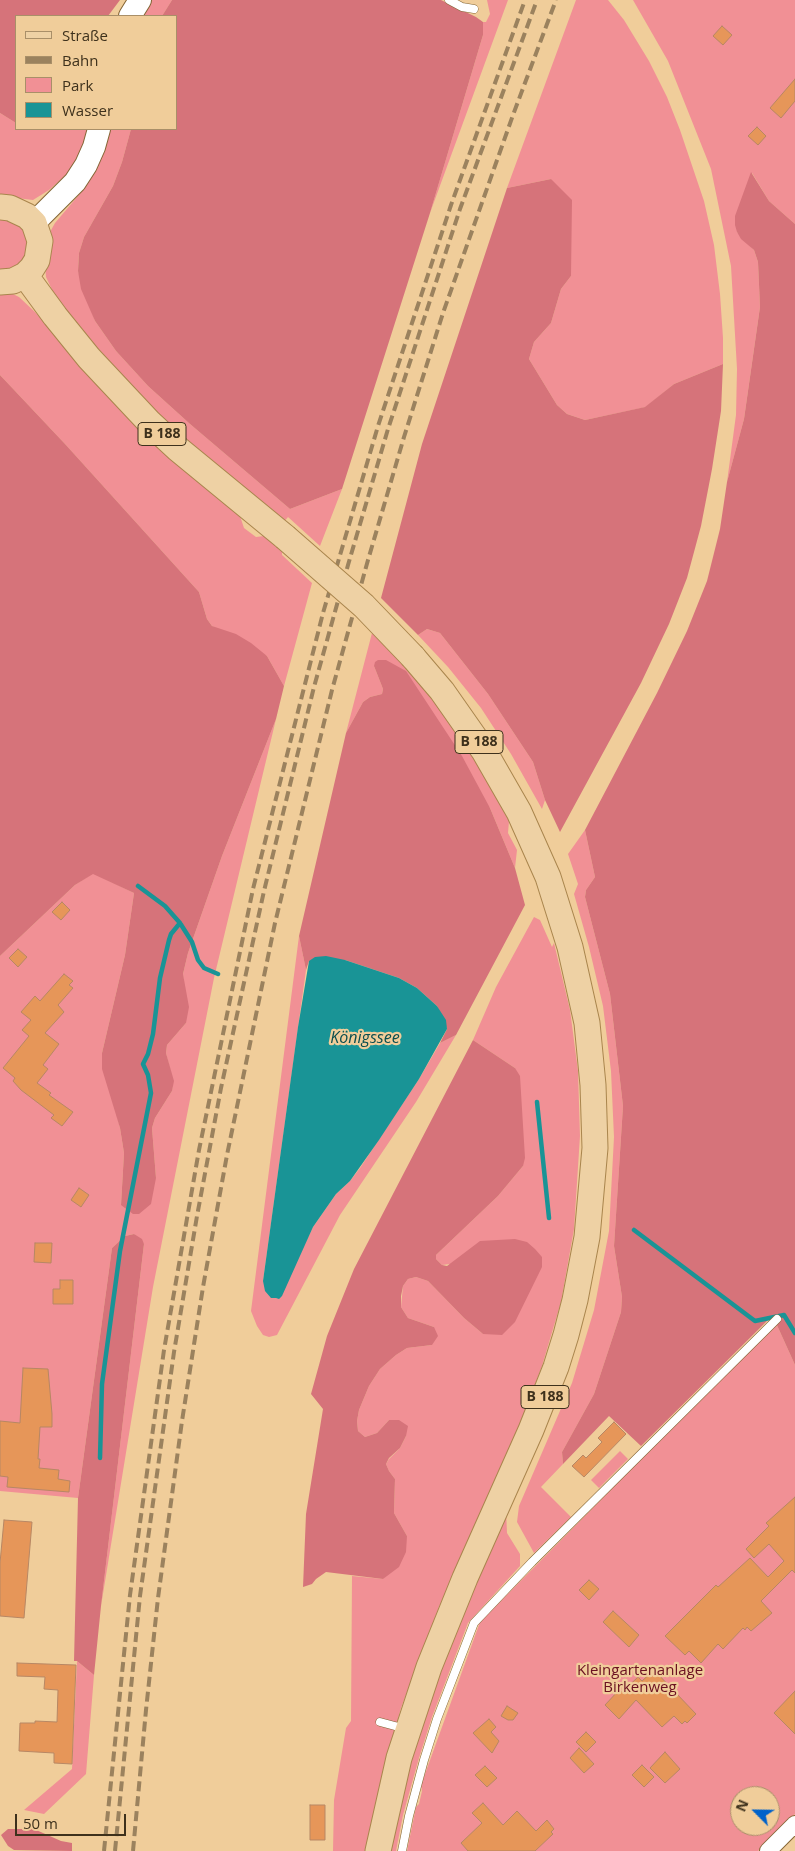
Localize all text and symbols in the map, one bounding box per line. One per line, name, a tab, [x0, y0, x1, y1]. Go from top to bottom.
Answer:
legend	[15, 15, 178, 130]
text: Straße	[62, 25, 108, 45]
text: Bahn	[62, 50, 98, 70]
text: Park	[62, 75, 93, 95]
text: Wasser	[62, 100, 113, 120]
road number: B 188	[138, 422, 186, 446]
road number: B 188	[455, 730, 503, 754]
water label: Königssee	[330, 1028, 400, 1048]
road number: B 188	[521, 1385, 569, 1408]
park label: Kleingartenanlage Birkenweg	[577, 1662, 703, 1697]
north arrow	[730, 1786, 780, 1836]
text: N	[731, 1796, 753, 1814]
scale bar	[18, 1804, 129, 1836]
text: 50 m	[23, 1813, 58, 1833]

